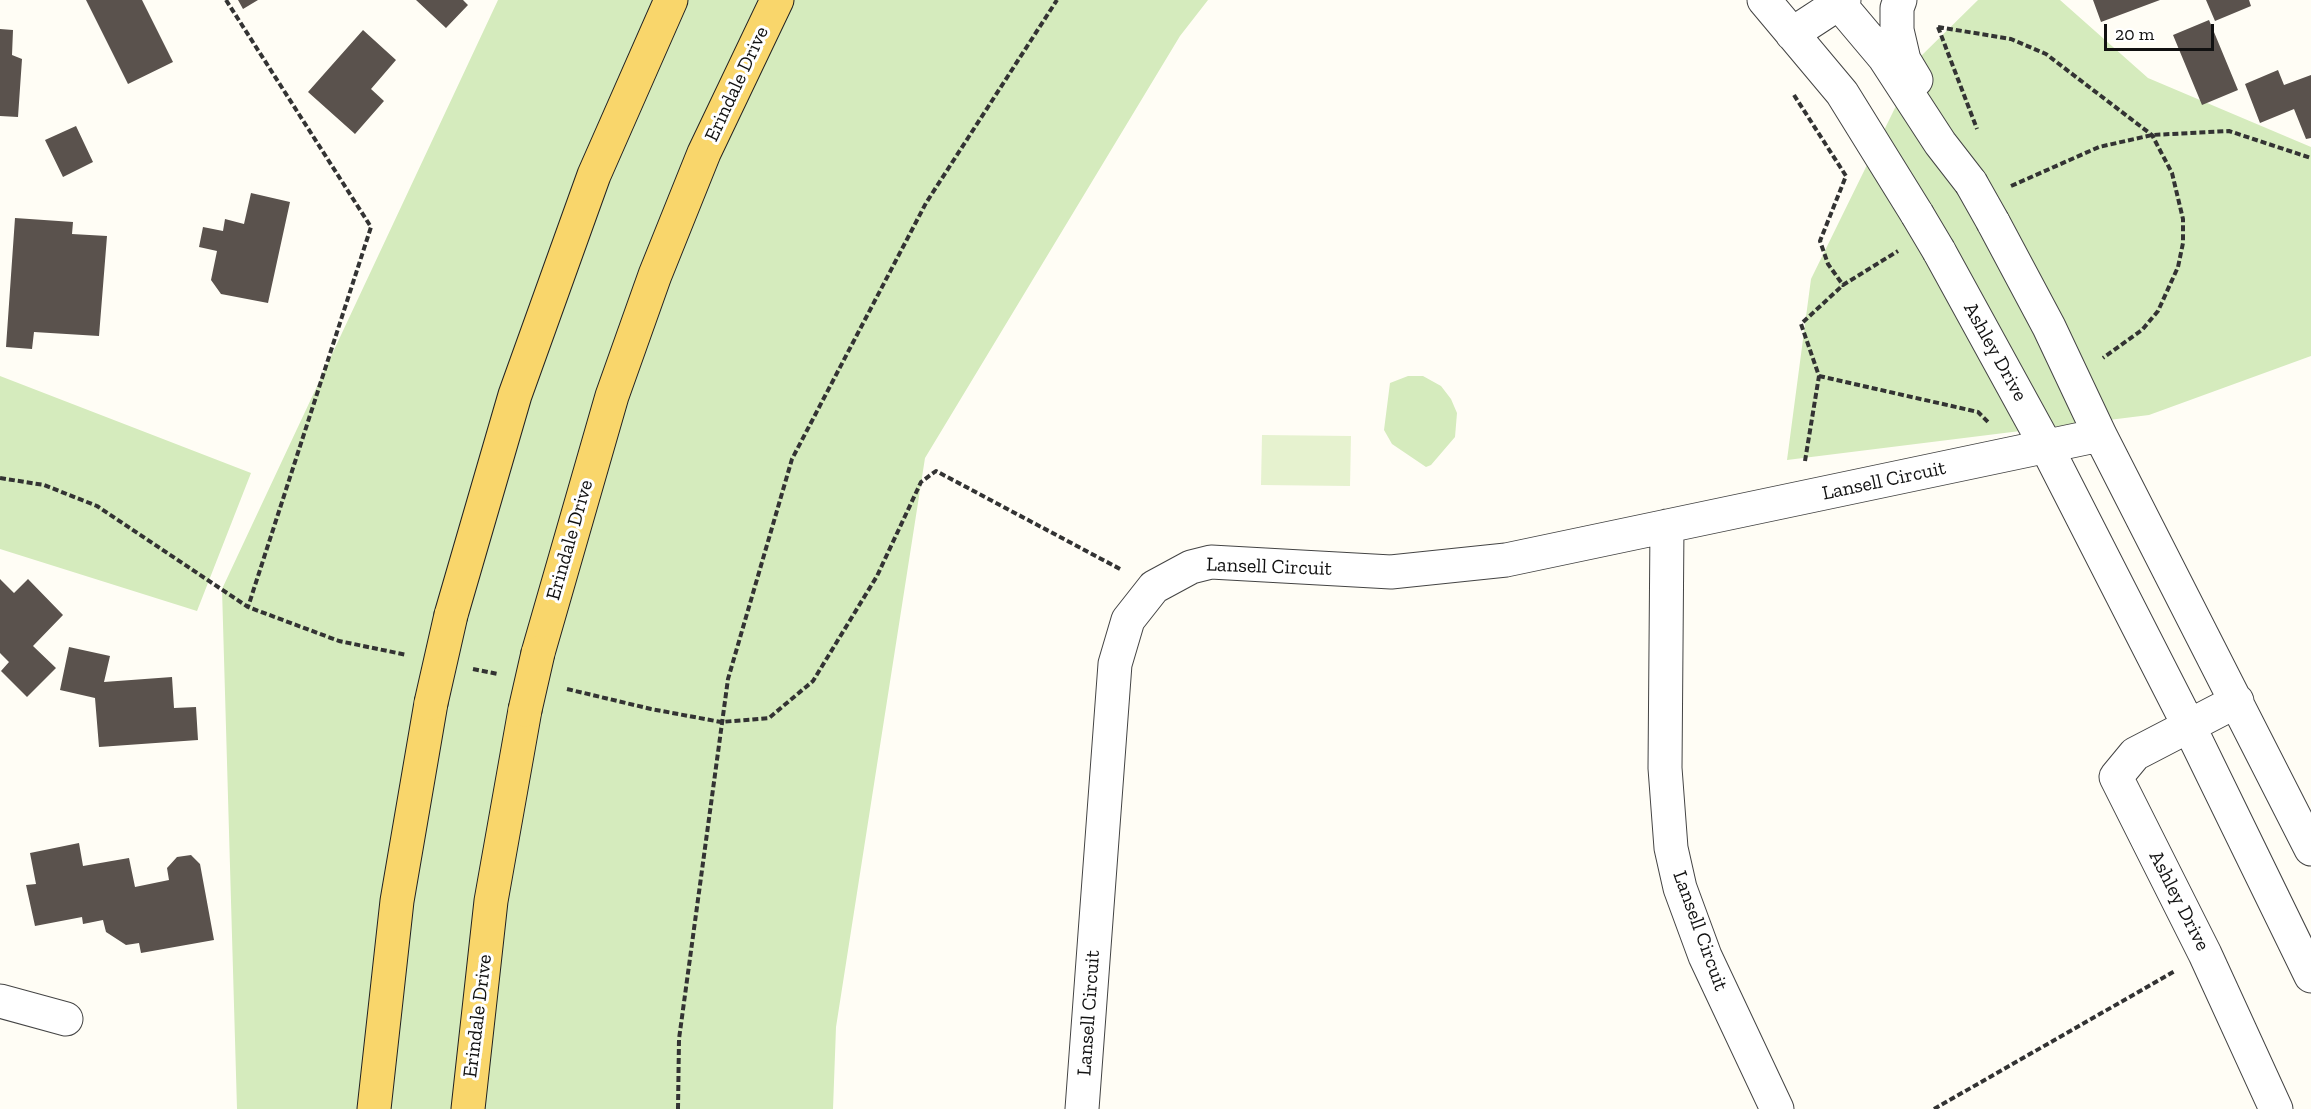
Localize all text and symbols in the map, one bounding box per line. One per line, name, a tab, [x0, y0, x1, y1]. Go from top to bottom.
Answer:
scale bar	[2107, 12, 2216, 50]
street label: Erindale Drive	[700, 23, 774, 145]
text: 20 m	[2115, 23, 2154, 45]
street label: Ashley Drive	[1958, 298, 2032, 406]
street label: Lansell Circuit	[1820, 456, 1948, 506]
street label: Erindale Drive	[541, 477, 599, 603]
street label: Lansell Circuit	[1206, 553, 1332, 581]
street label: Ashley Drive	[2144, 847, 2214, 955]
street label: Lansell Circuit	[1667, 868, 1733, 994]
street label: Lansell Circuit	[1073, 949, 1105, 1077]
street label: Erindale Drive	[459, 953, 497, 1079]

